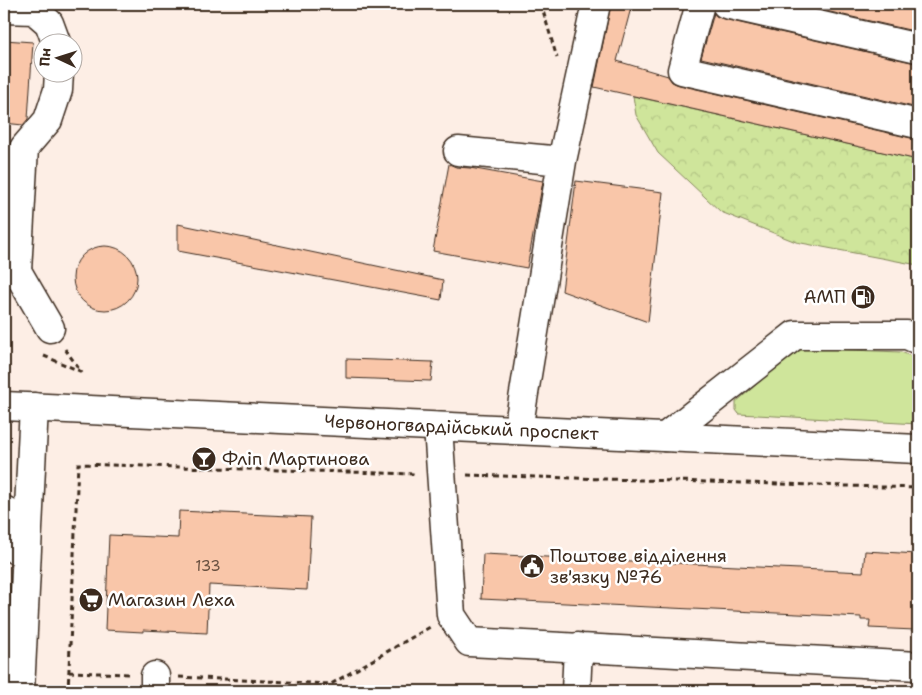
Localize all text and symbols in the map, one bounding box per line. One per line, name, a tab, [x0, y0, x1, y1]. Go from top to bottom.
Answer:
north arrow	[32, 32, 82, 82]
text: Пн	[35, 47, 55, 67]
fuel station icon: АМП	[850, 284, 876, 310]
place label: АМП	[803, 285, 846, 309]
street label: Червоногвардійський проспект	[324, 409, 600, 446]
bar icon: Фліп Мартинова	[191, 446, 217, 472]
place label: Фліп Мартинова	[222, 447, 370, 471]
place label: Поштове відділення зв'язку №76	[550, 544, 727, 589]
public building icon: Поштове відділення зв'язку №76	[519, 553, 545, 579]
house number: 133	[195, 556, 221, 576]
supermarket icon: Магазин Леха	[78, 587, 104, 613]
place label: Магазин Леха	[108, 588, 235, 612]

